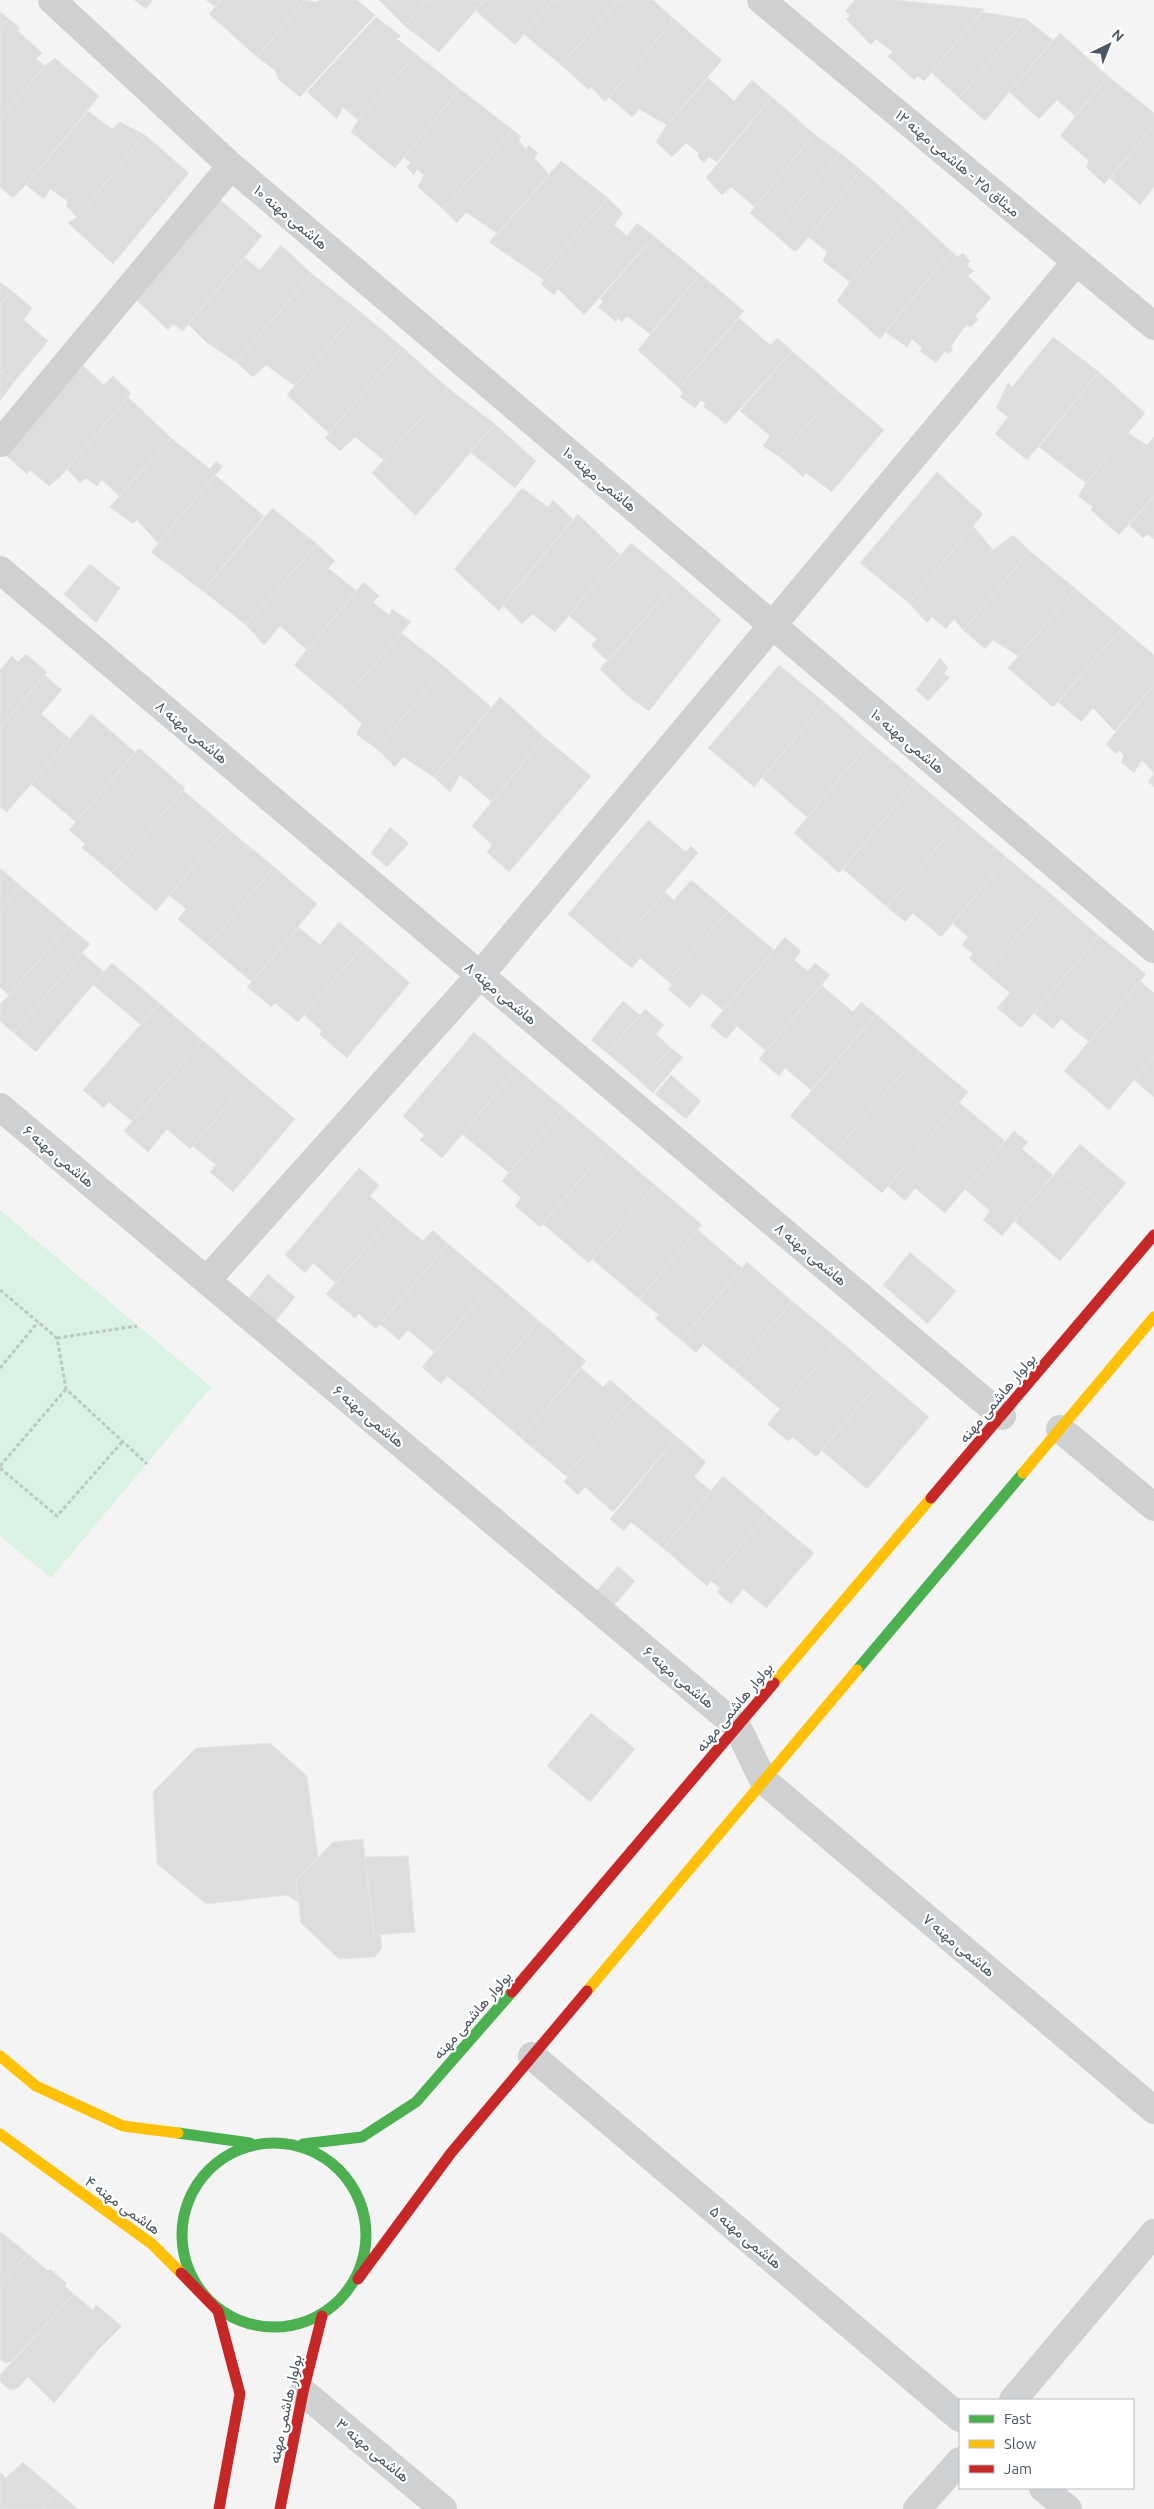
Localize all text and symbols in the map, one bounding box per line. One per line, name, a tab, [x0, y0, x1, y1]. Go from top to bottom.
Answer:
north arrow	[1084, 20, 1134, 70]
text: N	[1109, 26, 1127, 45]
street label: میثاق ۲۵ - هاشمی مهنه ۱۲	[891, 106, 1024, 221]
street label: هاشمی مهنه ۱۰	[250, 181, 331, 254]
street label: هاشمی مهنه ۱۰	[559, 443, 640, 516]
street label: هاشمی مهنه ۸	[151, 697, 231, 769]
street label: هاشمی مهنه ۱۰	[867, 705, 948, 778]
street label: هاشمی مهنه ۸	[460, 958, 540, 1030]
street label: هاشمی مهنه ۶	[19, 1121, 98, 1192]
street label: هاشمی مهنه ۸	[770, 1219, 850, 1291]
street label: بولوار هاشمی مهنه	[955, 1350, 1041, 1447]
street label: هاشمی مهنه ۶	[329, 1381, 408, 1452]
street label: هاشمی مهنه ۶	[639, 1642, 718, 1713]
street label: بولوار هاشمی مهنه	[692, 1659, 778, 1756]
street label: هاشمی مهنه ۷	[918, 1910, 998, 1982]
street label: بولوار هاشمی مهنه	[429, 1968, 516, 2064]
street label: هاشمی مهنه ۴	[81, 2172, 164, 2239]
street label: هاشمی مهنه ۵	[705, 2202, 785, 2274]
street label: بولوار هاشمی مهنه	[265, 2353, 307, 2465]
legend	[959, 2399, 1134, 2489]
text: Fast	[1004, 2410, 1032, 2427]
street label: هاشمی مهنه ۳	[332, 2415, 413, 2487]
text: Slow	[1004, 2435, 1037, 2452]
text: Jam	[1004, 2460, 1032, 2477]

